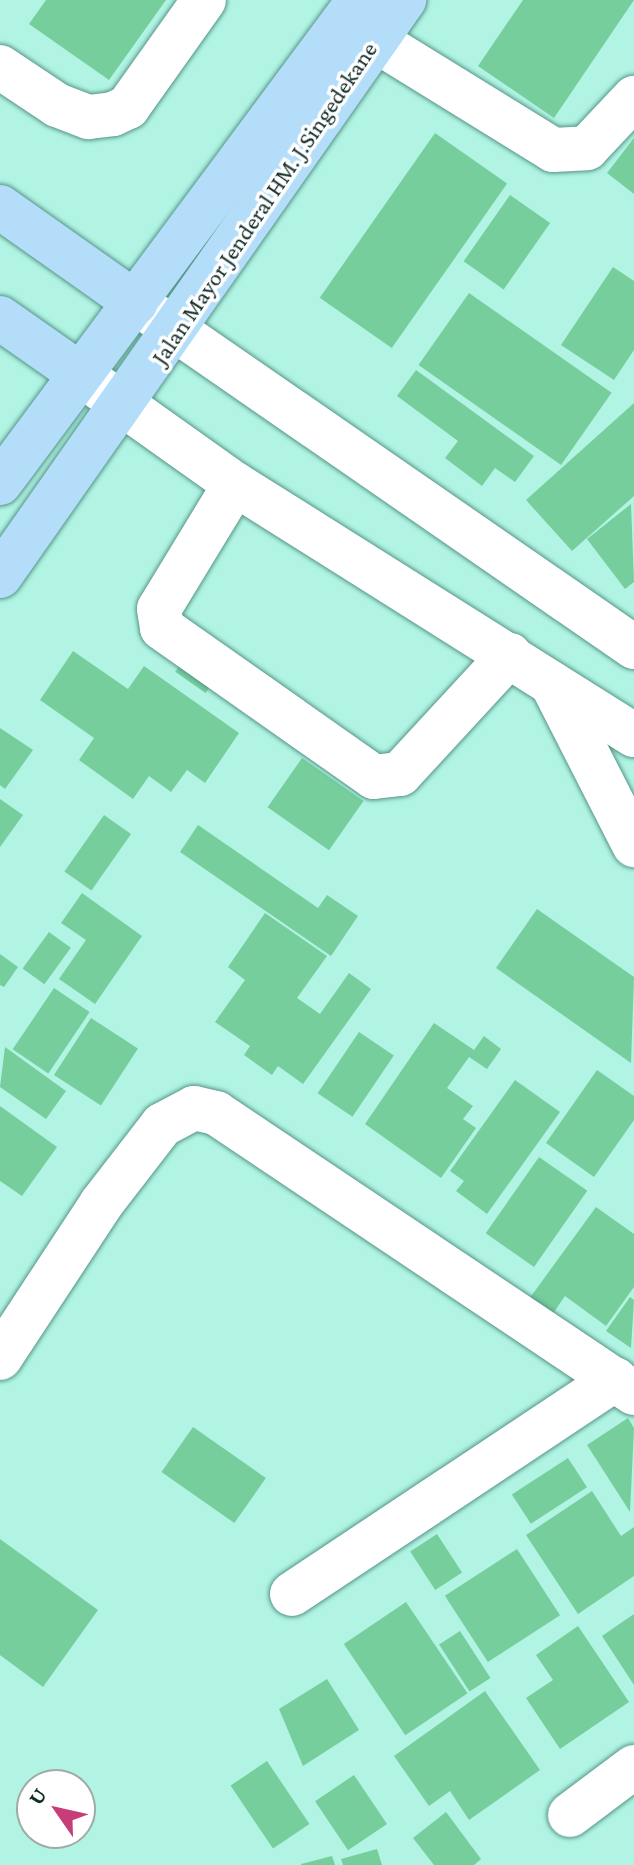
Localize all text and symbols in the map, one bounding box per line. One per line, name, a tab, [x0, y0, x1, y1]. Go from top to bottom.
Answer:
street label: Jalan Mayor Jenderal HM. J.Singedekane	[145, 36, 383, 370]
north arrow	[16, 1769, 96, 1849]
text: U	[23, 1783, 52, 1810]

